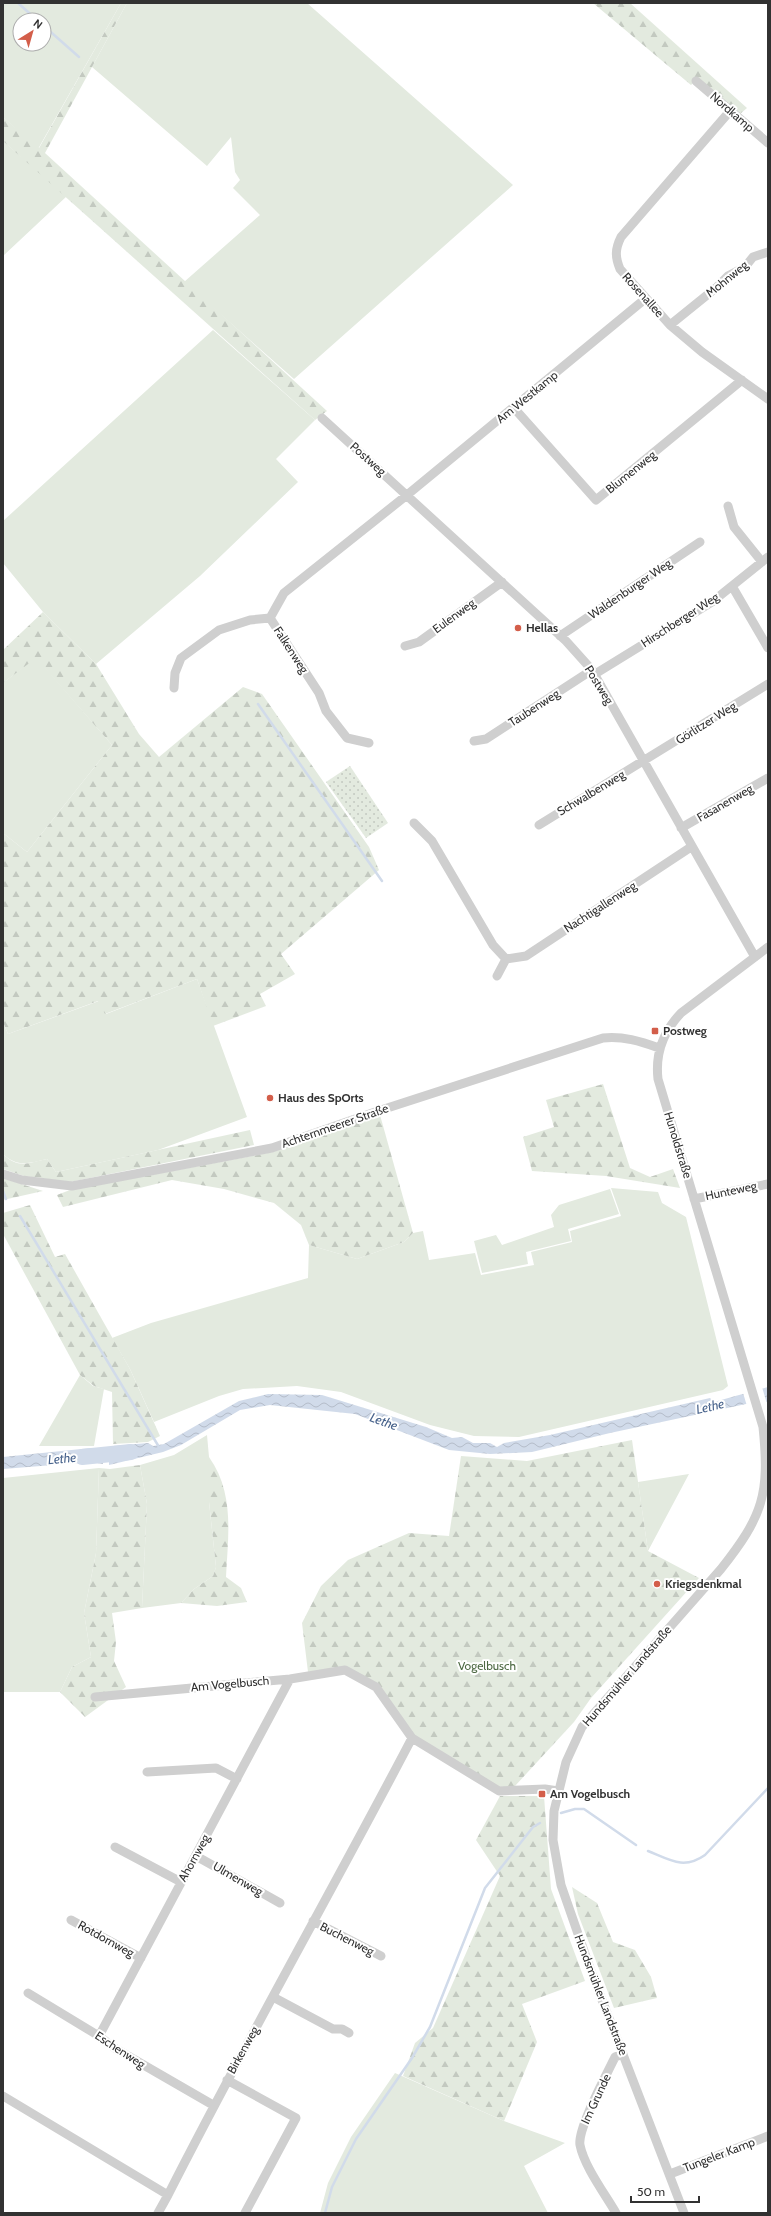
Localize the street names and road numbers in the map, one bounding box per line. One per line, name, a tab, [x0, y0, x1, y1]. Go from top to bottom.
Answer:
street label: Nordkamp	[707, 88, 758, 135]
street label: Mohnweg	[703, 256, 752, 300]
street label: Rosenallee	[619, 269, 667, 320]
street label: Am Westkamp	[493, 367, 561, 426]
street label: Postweg	[347, 439, 390, 479]
street label: Blumenweg	[603, 446, 660, 496]
street label: Waldenburger Weg	[585, 555, 675, 622]
street label: Hirschberger Weg	[638, 588, 722, 650]
street label: Eulenweg	[429, 595, 479, 636]
street label: Falkenweg	[271, 623, 313, 677]
street label: Postweg	[582, 662, 618, 708]
street label: Taubenweg	[505, 685, 563, 730]
street label: Görlitzer Weg	[673, 697, 740, 747]
street label: Schwalbenweg	[554, 766, 628, 819]
street label: Fasanenweg	[694, 780, 756, 825]
street label: Nachtigallenweg	[561, 877, 640, 936]
street label: Achternmeerer Straße	[279, 1100, 390, 1151]
street label: Hunoldstraße	[661, 1110, 696, 1180]
street label: Hunteweg	[704, 1178, 759, 1203]
street label: Hundsmühler Landstraße	[579, 1622, 674, 1729]
street label: Am Vogelbusch	[190, 1673, 270, 1694]
street label: Ahornweg	[174, 1831, 213, 1884]
street label: Ulmenweg	[211, 1858, 267, 1899]
street label: Rotdornweg	[76, 1917, 138, 1961]
street label: Buchenweg	[318, 1919, 378, 1959]
street label: Hundsmühler Landstraße	[571, 1932, 631, 2057]
street label: Birkenweg	[223, 2022, 262, 2076]
street label: Eschenweg	[92, 2028, 149, 2072]
street label: Im Grunde	[577, 2071, 614, 2126]
street label: Tungeler Kamp	[681, 2134, 757, 2175]

